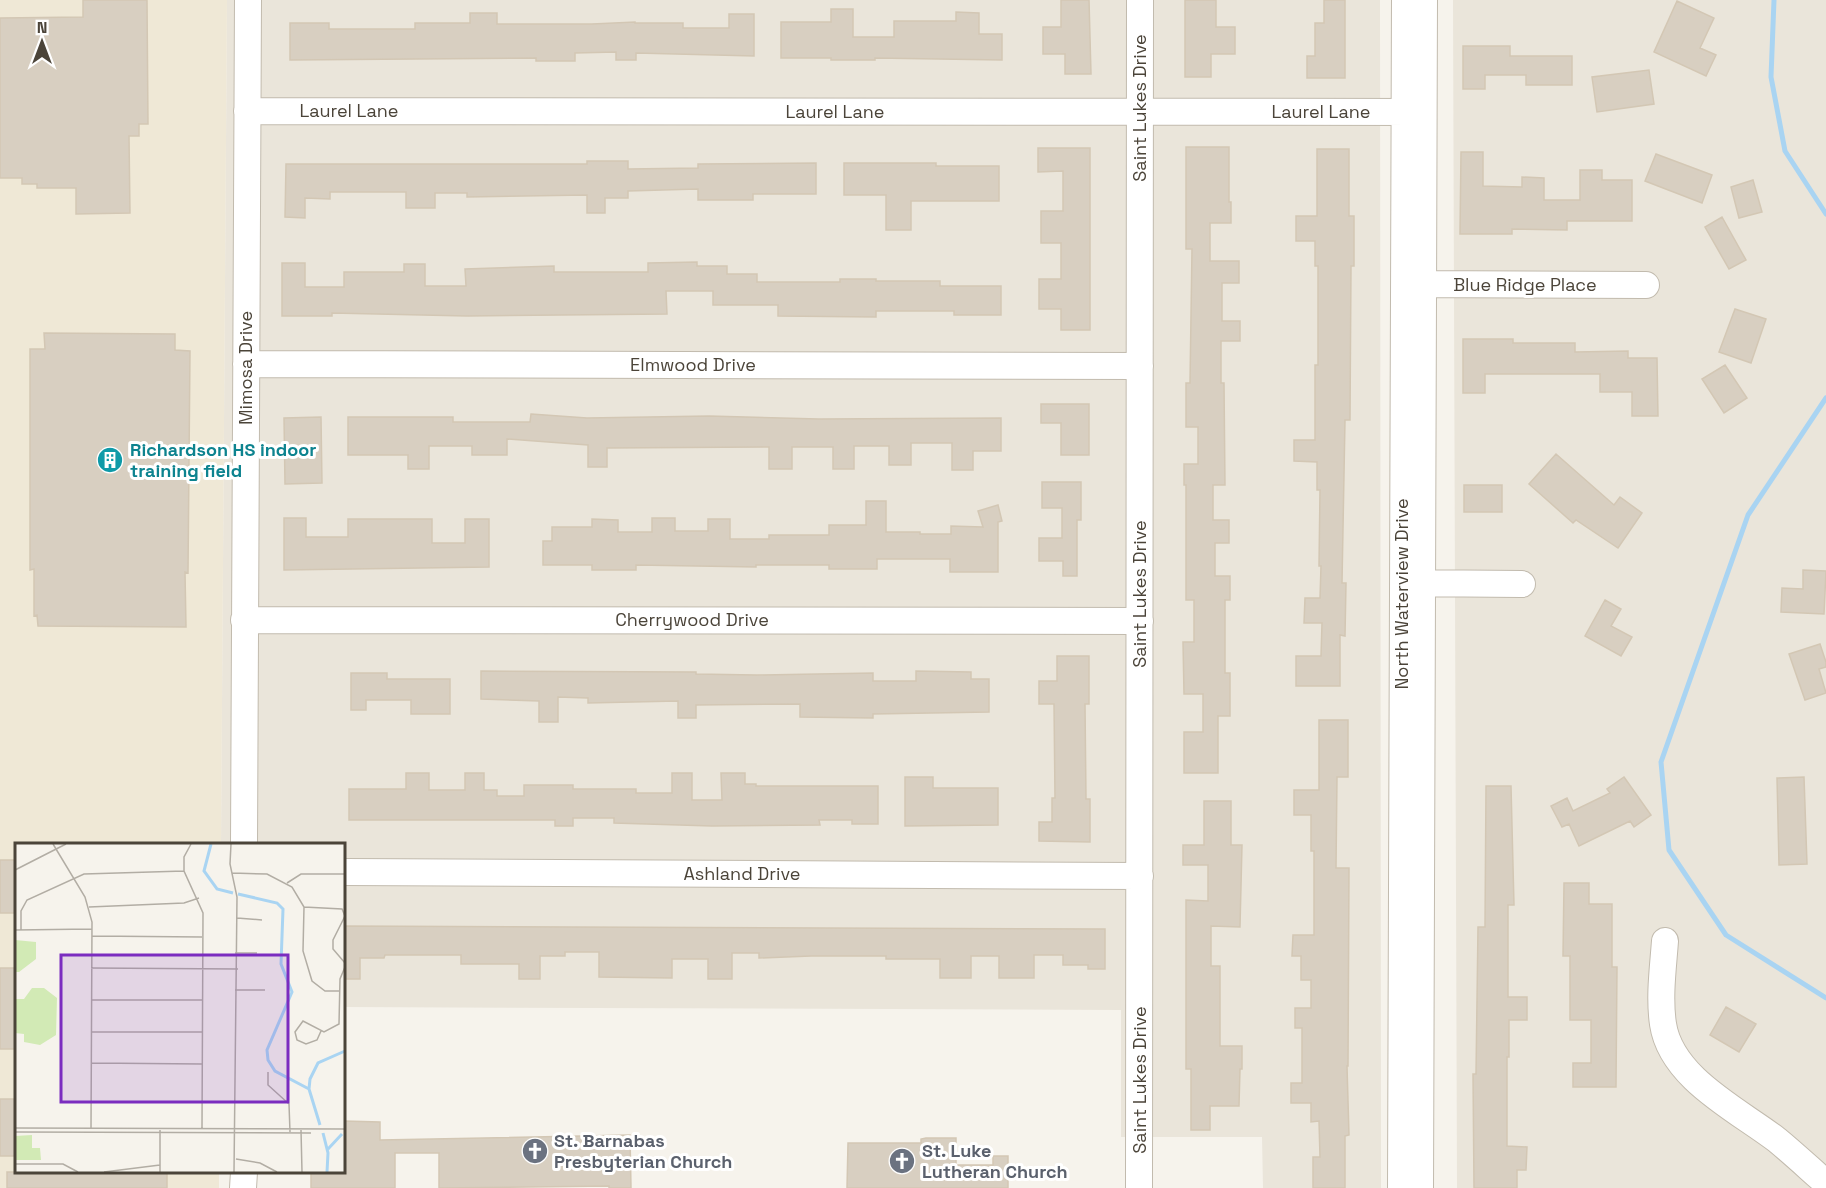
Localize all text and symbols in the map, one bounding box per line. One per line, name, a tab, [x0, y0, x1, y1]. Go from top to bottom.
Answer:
north arrow	[12, 12, 72, 72]
text: N	[37, 17, 47, 38]
street label: Saint Lukes Drive	[1128, 34, 1151, 182]
street label: Laurel Lane	[300, 99, 399, 122]
street label: Laurel Lane	[786, 100, 885, 123]
street label: Laurel Lane	[1272, 100, 1371, 123]
street label: Blue Ridge Place	[1453, 273, 1597, 296]
street label: Mimosa Drive	[234, 311, 257, 425]
street label: Elmwood Drive	[630, 353, 756, 376]
place label: Richardson HS indoor training field	[130, 438, 316, 482]
building icon: Richardson HS indoor training field	[95, 445, 125, 475]
street label: North Waterview Drive	[1390, 498, 1413, 690]
street label: Saint Lukes Drive	[1128, 520, 1151, 668]
street label: Cherrywood Drive	[615, 608, 769, 631]
inset map	[15, 843, 345, 1173]
street label: Ashland Drive	[684, 862, 801, 885]
street label: Saint Lukes Drive	[1128, 1006, 1151, 1154]
place label: St. Barnabas Presbyterian Church	[554, 1129, 732, 1173]
church icon: St. Barnabas Presbyterian Church	[520, 1136, 550, 1166]
place label: St. Luke Lutheran Church	[922, 1139, 1068, 1183]
church icon: St. Luke Lutheran Church	[887, 1146, 917, 1176]

